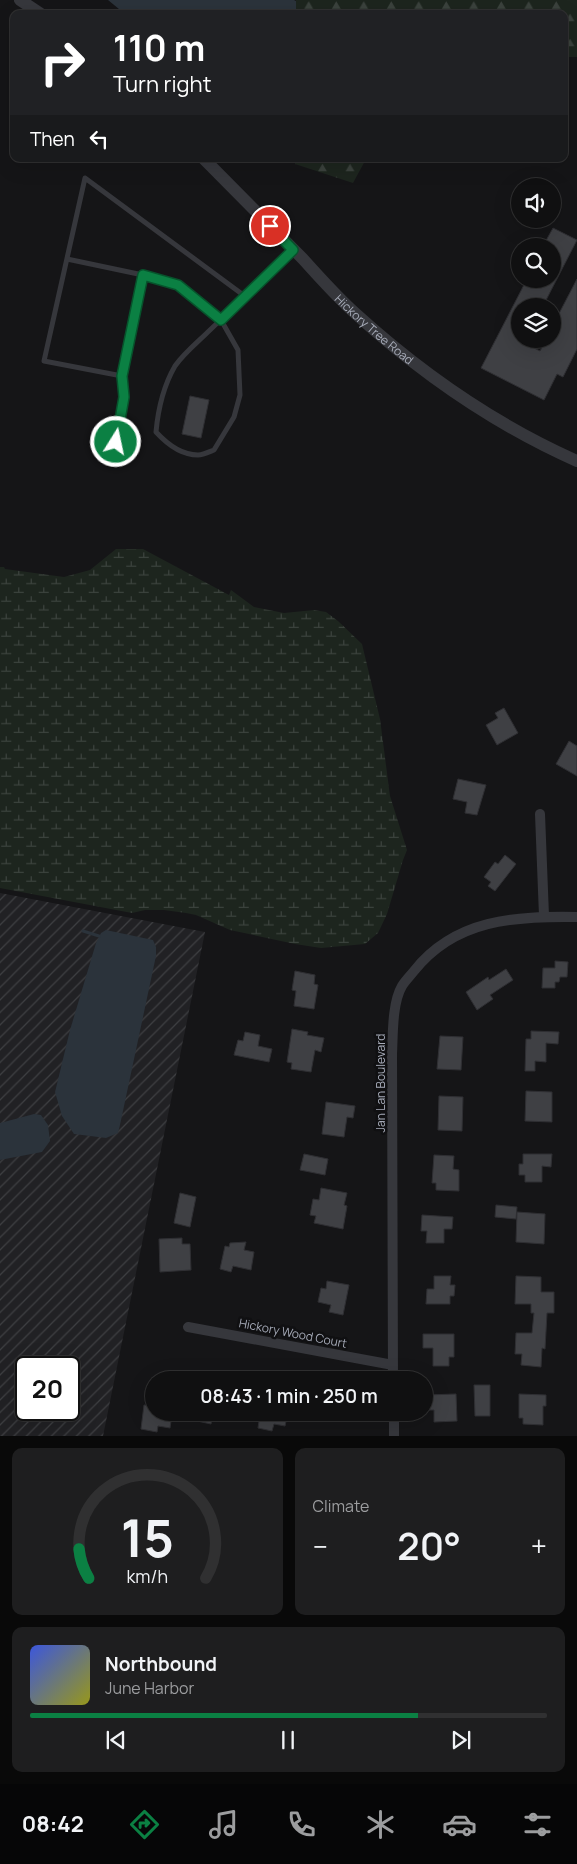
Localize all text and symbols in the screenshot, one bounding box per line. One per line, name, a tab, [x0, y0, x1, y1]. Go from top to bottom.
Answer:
text: 110 m	[113, 24, 205, 72]
icon: right	[30, 30, 95, 95]
text: Turn right	[113, 69, 211, 99]
icon: left	[85, 125, 113, 153]
text: Then	[30, 126, 75, 152]
map controls	[511, 178, 561, 348]
button: sound	[511, 178, 561, 228]
pin	[249, 205, 291, 247]
icon: arrive	[256, 212, 284, 240]
button: search	[511, 238, 561, 288]
street label: Hickory Tree Road	[331, 290, 418, 368]
button: layers	[511, 298, 561, 348]
position arrow	[89, 415, 141, 467]
street label: Jan Lan Boulevard	[372, 1034, 389, 1132]
street label: Hickory Wood Court	[238, 1314, 349, 1352]
speed limit sign: 20	[15, 1356, 80, 1421]
text: 08:43 · 1 min · 250 m	[200, 1383, 378, 1409]
text: Climate	[313, 1495, 369, 1517]
text: 15	[121, 1502, 174, 1573]
text: 20°	[397, 1519, 461, 1571]
text: −	[313, 1527, 328, 1565]
text: +	[531, 1527, 547, 1565]
text: km/h	[126, 1564, 168, 1588]
text: Northbound	[105, 1651, 217, 1677]
text: June Harbor	[105, 1677, 194, 1699]
icon: previous	[102, 1726, 130, 1754]
icon: pause	[274, 1726, 302, 1754]
icon: next	[447, 1726, 475, 1754]
icon: directions	[127, 1807, 162, 1842]
icon: music	[206, 1807, 241, 1842]
icon: phone	[284, 1807, 319, 1842]
icon: climate	[363, 1807, 398, 1842]
icon: car	[442, 1807, 477, 1842]
icon: filters	[520, 1807, 555, 1842]
text: 08:42	[22, 1809, 84, 1839]

